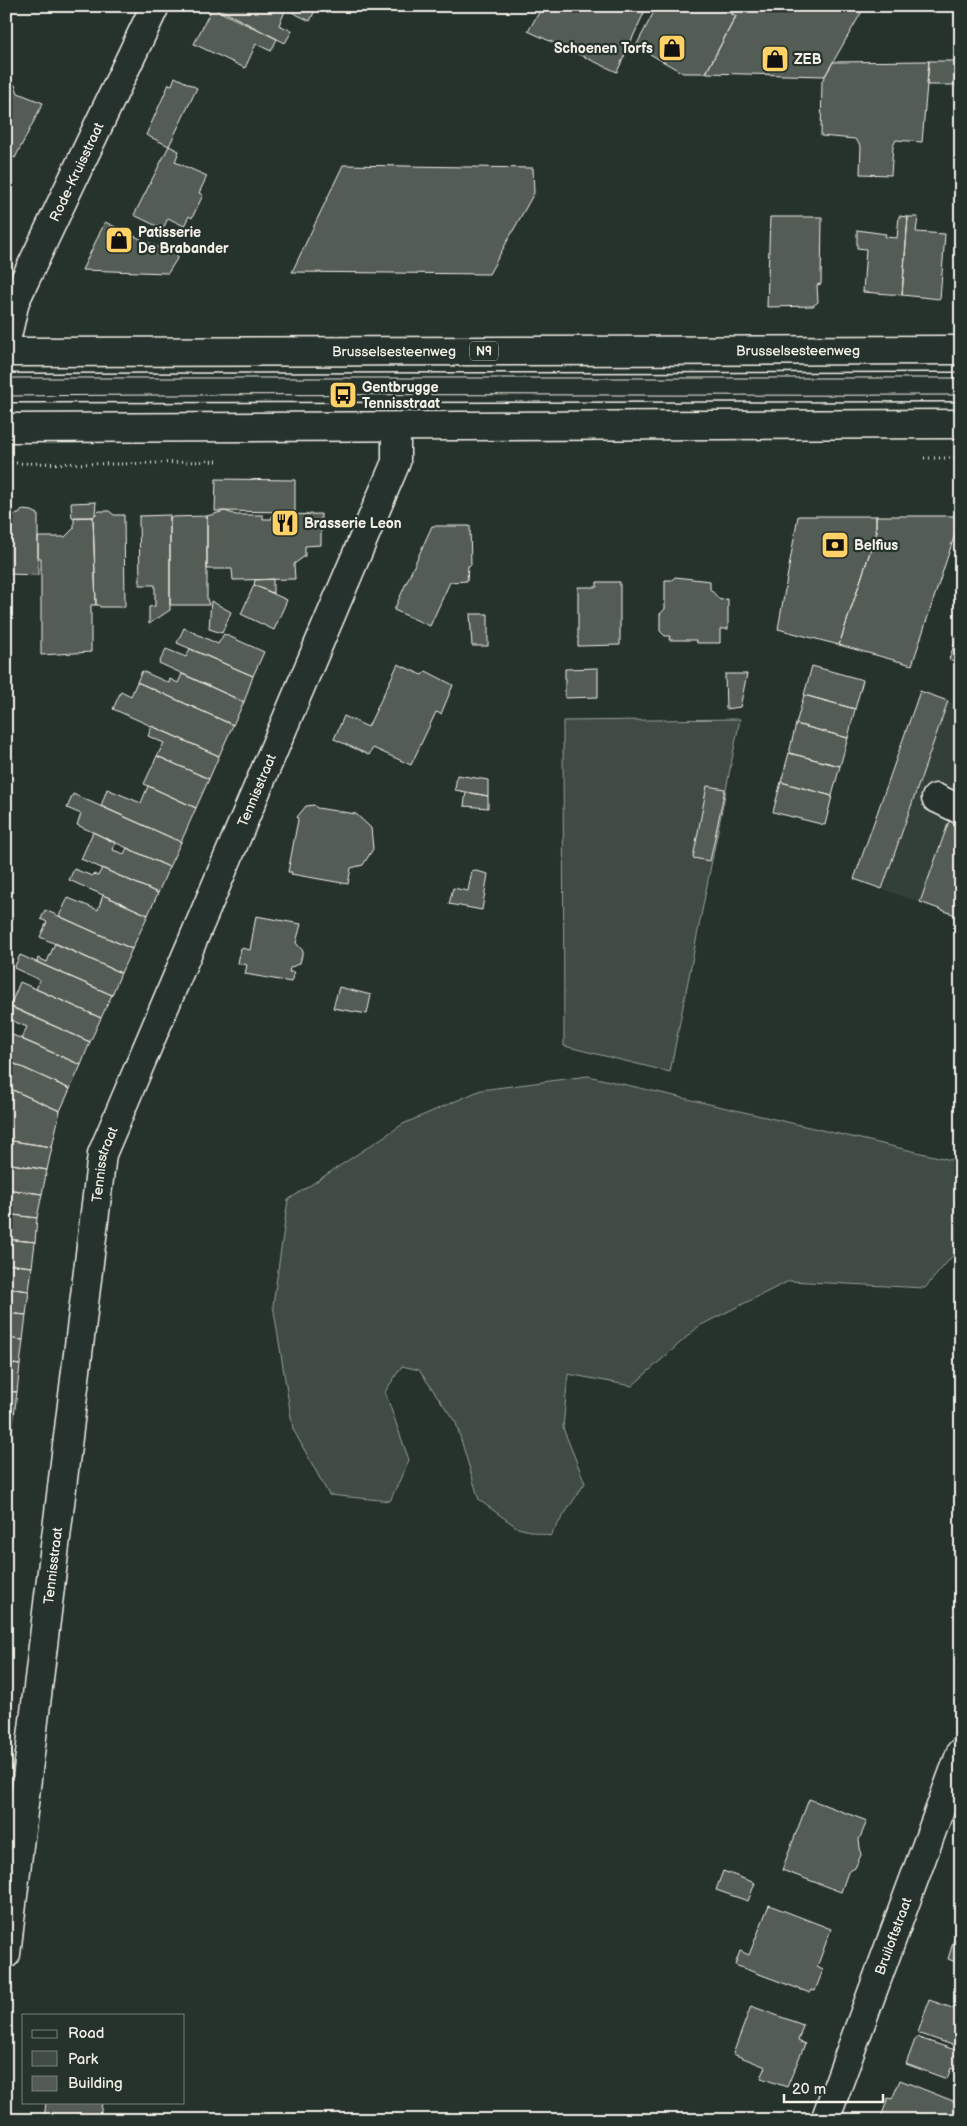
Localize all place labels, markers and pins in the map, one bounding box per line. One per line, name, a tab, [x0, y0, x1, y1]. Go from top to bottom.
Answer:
shop icon: Schoenen Torfs	[657, 33, 687, 63]
place label: Schoenen Torfs	[554, 40, 653, 57]
shop icon: ZEB	[760, 44, 790, 74]
place label: ZEB	[794, 51, 822, 68]
place label: Patisserie De Brabander	[138, 224, 229, 257]
shop icon: Patisserie De Brabander	[104, 225, 134, 255]
place label: Gentbrugge Tennisstraat	[362, 379, 440, 412]
bus stop icon: Gentbrugge Tennisstraat	[328, 380, 358, 410]
restaurant icon: Brasserie Leon	[270, 508, 300, 538]
place label: Brasserie Leon	[304, 515, 402, 532]
bank icon: Belfius	[820, 530, 850, 560]
place label: Belfius	[854, 537, 898, 554]

